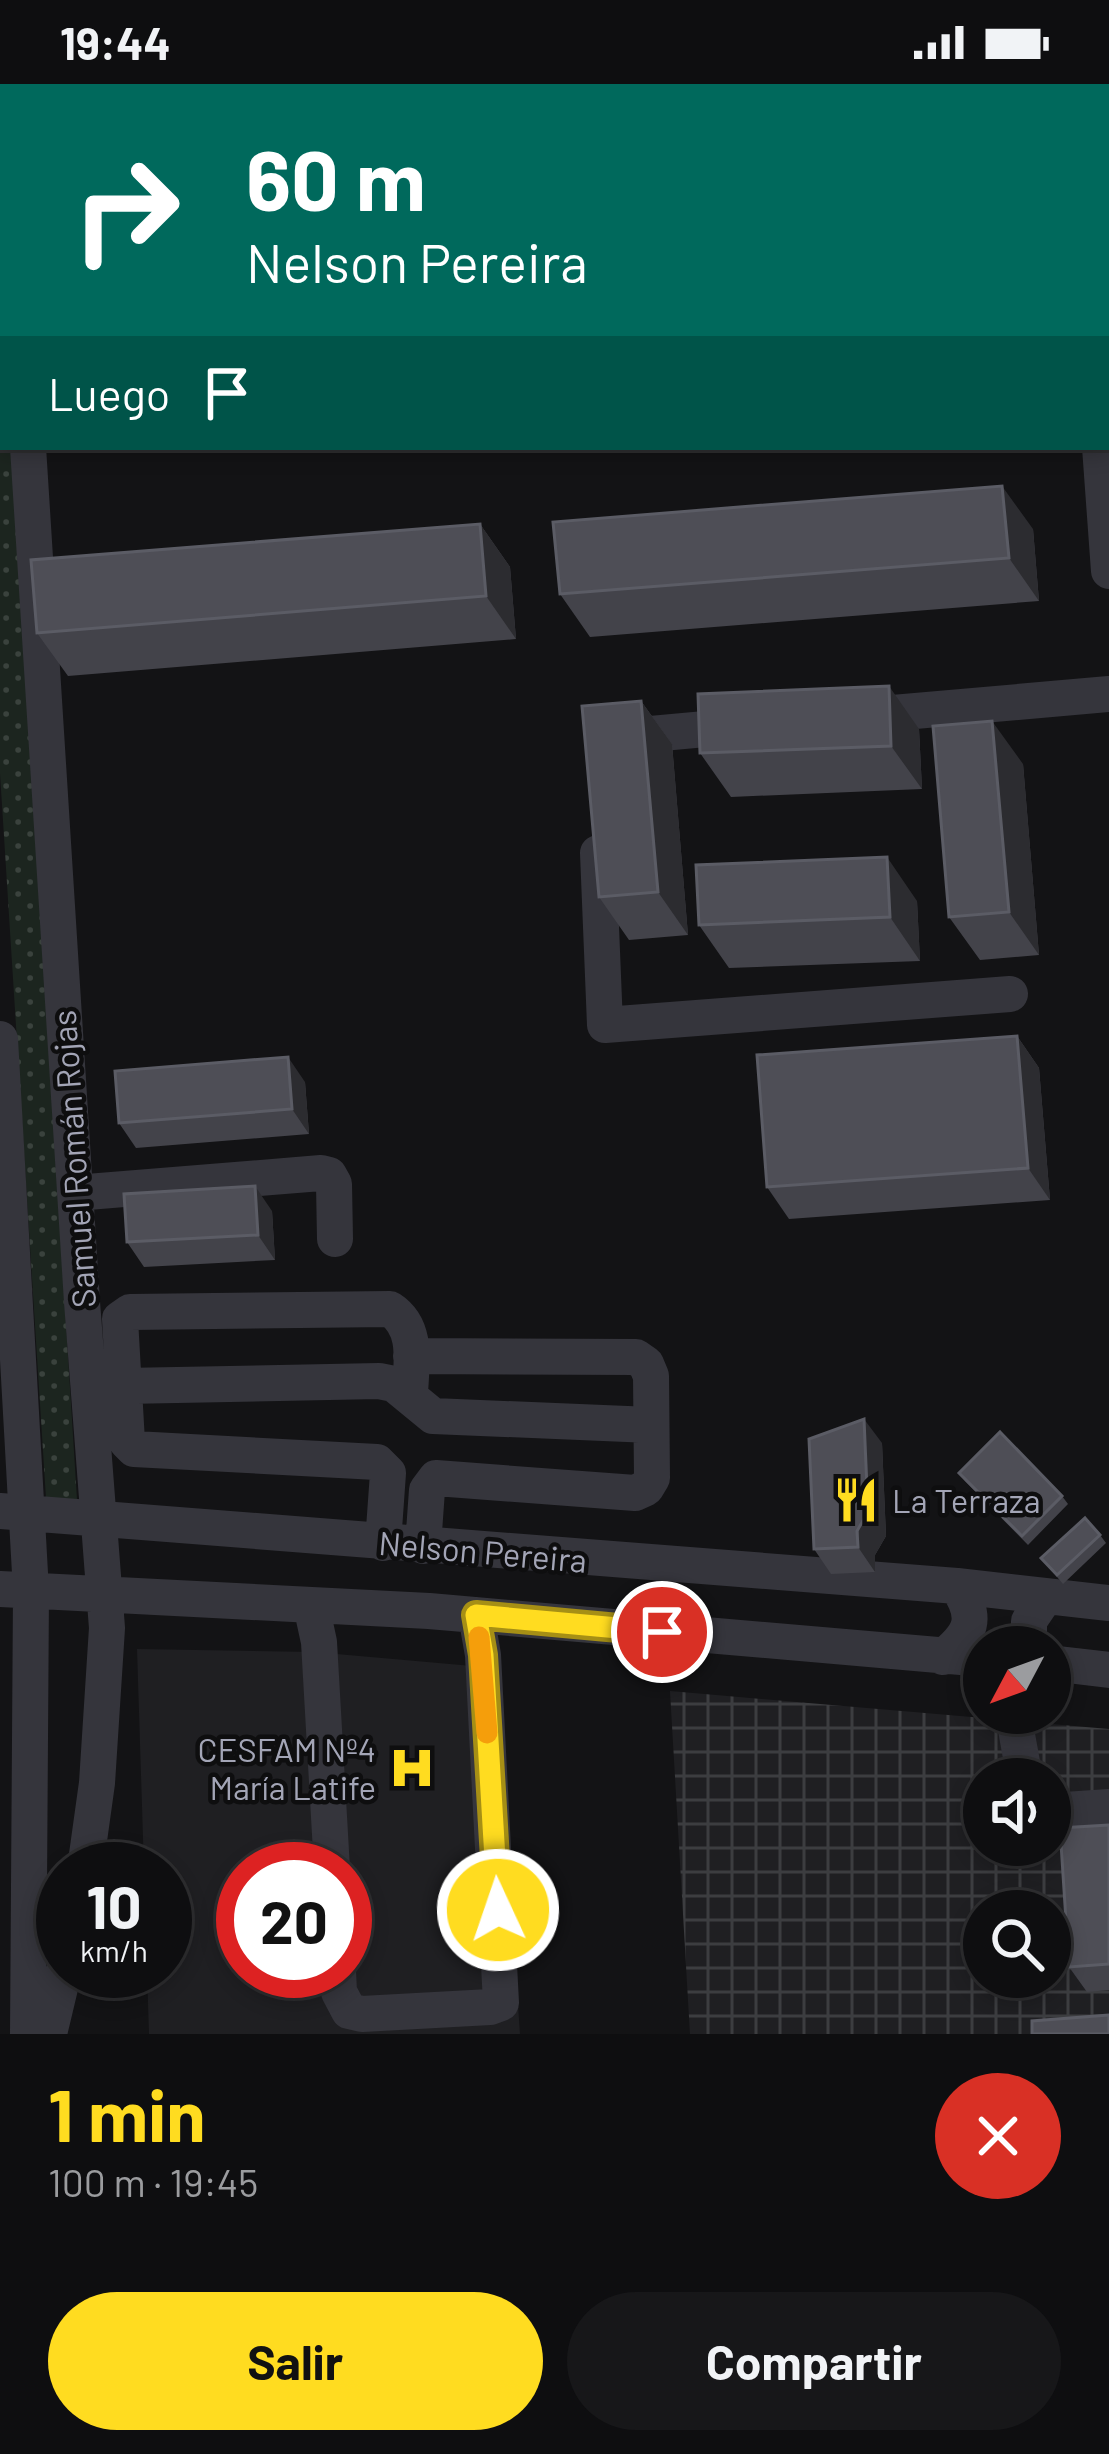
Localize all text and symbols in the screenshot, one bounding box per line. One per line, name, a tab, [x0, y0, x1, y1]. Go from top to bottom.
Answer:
text: 19:44	[60, 15, 171, 69]
text: 60 m	[246, 127, 426, 228]
icon: right	[48, 132, 204, 288]
text: Nelson Pereira	[246, 229, 588, 294]
icon: arrive	[194, 360, 260, 426]
text: Luego	[48, 366, 170, 420]
street label: Samuel Román Rojas	[43, 1009, 103, 1309]
restaurant icon: La Terraza	[831, 1475, 881, 1525]
place label: La Terraza	[892, 1480, 1041, 1520]
street label: Nelson Pereira	[377, 1522, 589, 1580]
pin	[611, 1581, 713, 1683]
icon: arrive	[629, 1599, 695, 1665]
north arrow	[963, 1626, 1071, 1734]
map controls	[963, 1626, 1071, 1998]
place label: CESFAM Nº4 María Latife	[197, 1729, 376, 1807]
hospital icon: CESFAM Nº4 María Latife	[387, 1743, 437, 1793]
button: sound	[963, 1758, 1071, 1866]
speed limit sign: 20	[216, 1842, 372, 1998]
position arrow	[435, 1847, 561, 1973]
text: 10	[86, 1869, 142, 1941]
button: search	[963, 1890, 1071, 1998]
text: km/h	[80, 1932, 148, 1968]
text: 1 min	[48, 2070, 206, 2156]
button: close	[935, 2073, 1061, 2199]
text: 100 m · 19:45	[48, 2158, 258, 2205]
button: Salir	[48, 2292, 543, 2430]
button: Compartir	[567, 2292, 1061, 2430]

